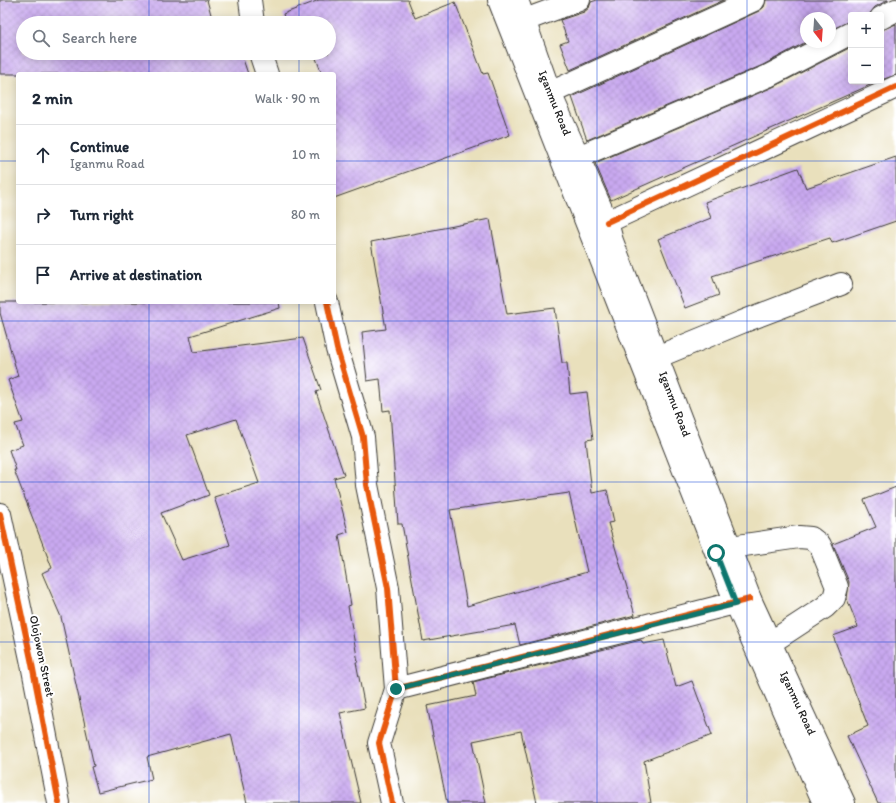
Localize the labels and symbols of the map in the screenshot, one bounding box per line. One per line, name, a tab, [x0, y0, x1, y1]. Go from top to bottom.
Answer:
north arrow	[800, 12, 836, 48]
street label: Iganmu Road	[536, 68, 575, 138]
street label: Iganmu Road	[656, 369, 694, 439]
route start	[707, 544, 725, 562]
street label: Olojowon Street	[27, 614, 58, 699]
street label: Iganmu Road	[777, 669, 819, 738]
route end	[387, 680, 405, 698]

